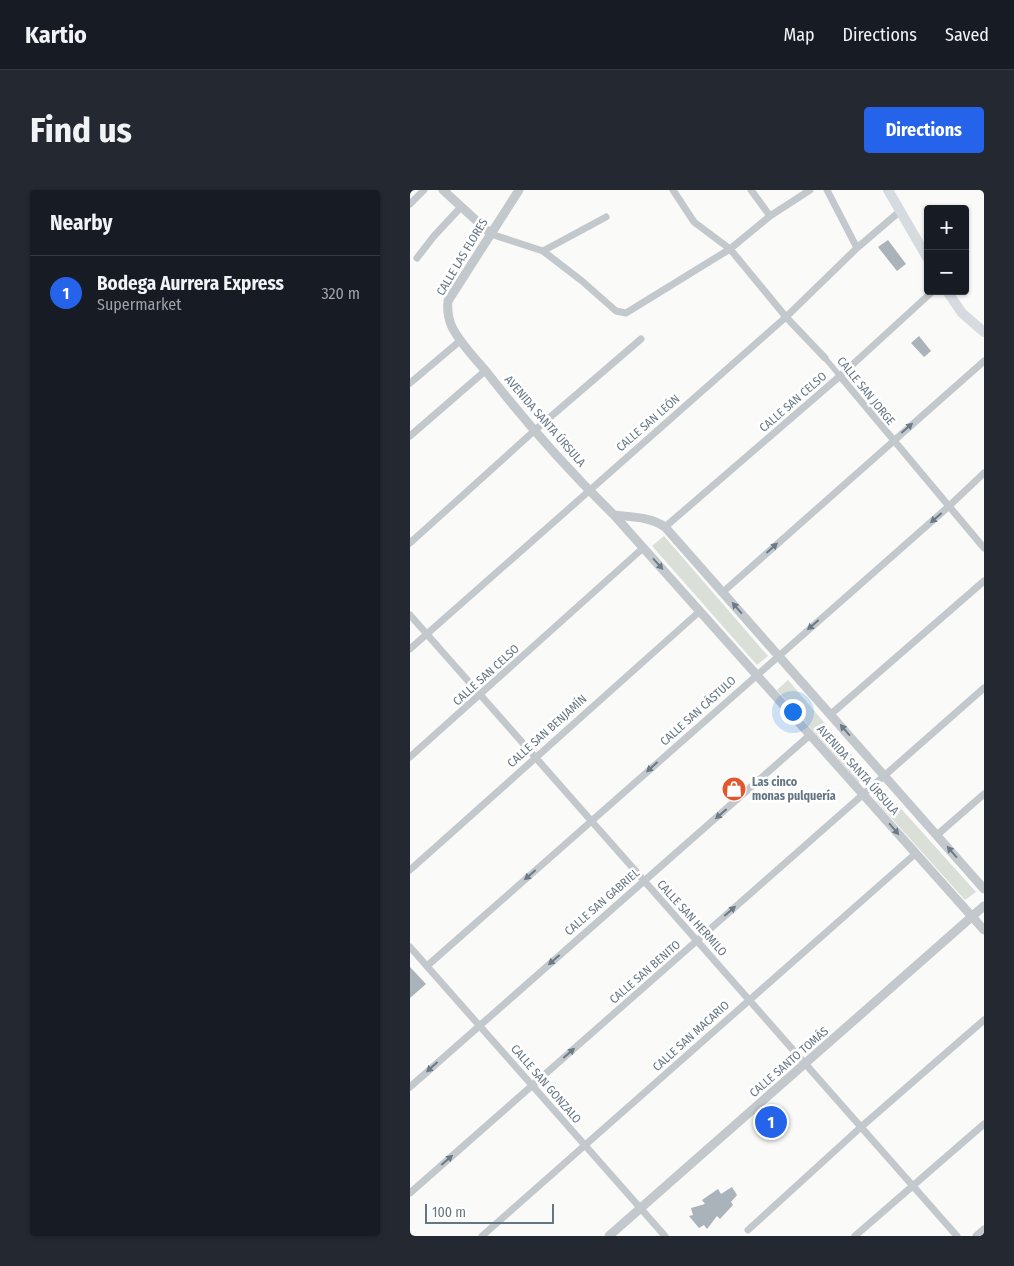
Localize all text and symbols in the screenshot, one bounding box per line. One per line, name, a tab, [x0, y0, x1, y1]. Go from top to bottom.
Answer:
text: Kartio	[25, 21, 87, 49]
text: Map	[783, 24, 815, 46]
text: Directions	[843, 24, 917, 46]
text: Saved	[945, 24, 989, 46]
button: Directions	[864, 107, 984, 153]
text: Find us	[30, 109, 132, 151]
map controls	[924, 205, 969, 295]
button: +	[924, 205, 969, 250]
text: Nearby	[50, 210, 112, 236]
street label: CALLE LAS FLORES	[433, 216, 491, 298]
button: −	[924, 250, 969, 295]
text: Bodega Aurrera Express	[97, 272, 284, 295]
text: 1	[63, 284, 69, 303]
text: 320 m	[321, 284, 360, 303]
text: Supermarket	[97, 295, 181, 314]
street label: CALLE SAN JORGE	[834, 354, 898, 428]
street label: CALLE SAN CELSO	[757, 369, 829, 435]
street label: AVENIDA SANTA ÚRSULA	[502, 372, 590, 470]
street label: CALLE SAN LEÓN	[613, 391, 683, 454]
one-way arrow	[900, 422, 912, 434]
one-way arrow	[929, 512, 942, 523]
one-way arrow	[766, 542, 779, 553]
one-way arrow	[652, 558, 664, 570]
one-way arrow	[732, 602, 743, 614]
one-way arrow	[808, 619, 820, 631]
street label: CALLE SAN CELSO	[450, 642, 522, 708]
street label: CALLE SAN CÁSTULO	[657, 673, 739, 749]
street label: CALLE SAN BENJAMÍN	[504, 691, 590, 770]
your location	[780, 699, 806, 725]
street label: AVENIDA SANTA ÚRSULA	[814, 722, 903, 818]
one-way arrow	[839, 724, 850, 737]
one-way arrow	[647, 761, 659, 773]
place label: Las cinco monas pulquería	[752, 775, 836, 803]
shop icon: Las cinco monas pulquería	[721, 776, 747, 802]
one-way arrow	[714, 808, 727, 819]
one-way arrow	[888, 823, 900, 835]
one-way arrow	[947, 846, 958, 858]
street label: CALLE SAN GABRIEL	[562, 865, 643, 938]
one-way arrow	[525, 869, 537, 881]
street label: CALLE SAN HERMILO	[654, 877, 730, 959]
one-way arrow	[724, 905, 736, 917]
street label: CALLE SAN BENITO	[607, 937, 683, 1007]
one-way arrow	[548, 954, 560, 965]
street label: CALLE SAN MACARIO	[650, 998, 732, 1074]
street label: CALLE SANTO TOMÁS	[746, 1023, 831, 1100]
street label: CALLE SAN GONZALO	[508, 1042, 584, 1126]
one-way arrow	[562, 1048, 575, 1059]
one-way arrow	[427, 1061, 439, 1073]
pin: 1	[755, 1103, 787, 1141]
one-way arrow	[440, 1155, 453, 1166]
scale bar	[425, 1201, 554, 1224]
text: 100 m	[432, 1204, 466, 1221]

